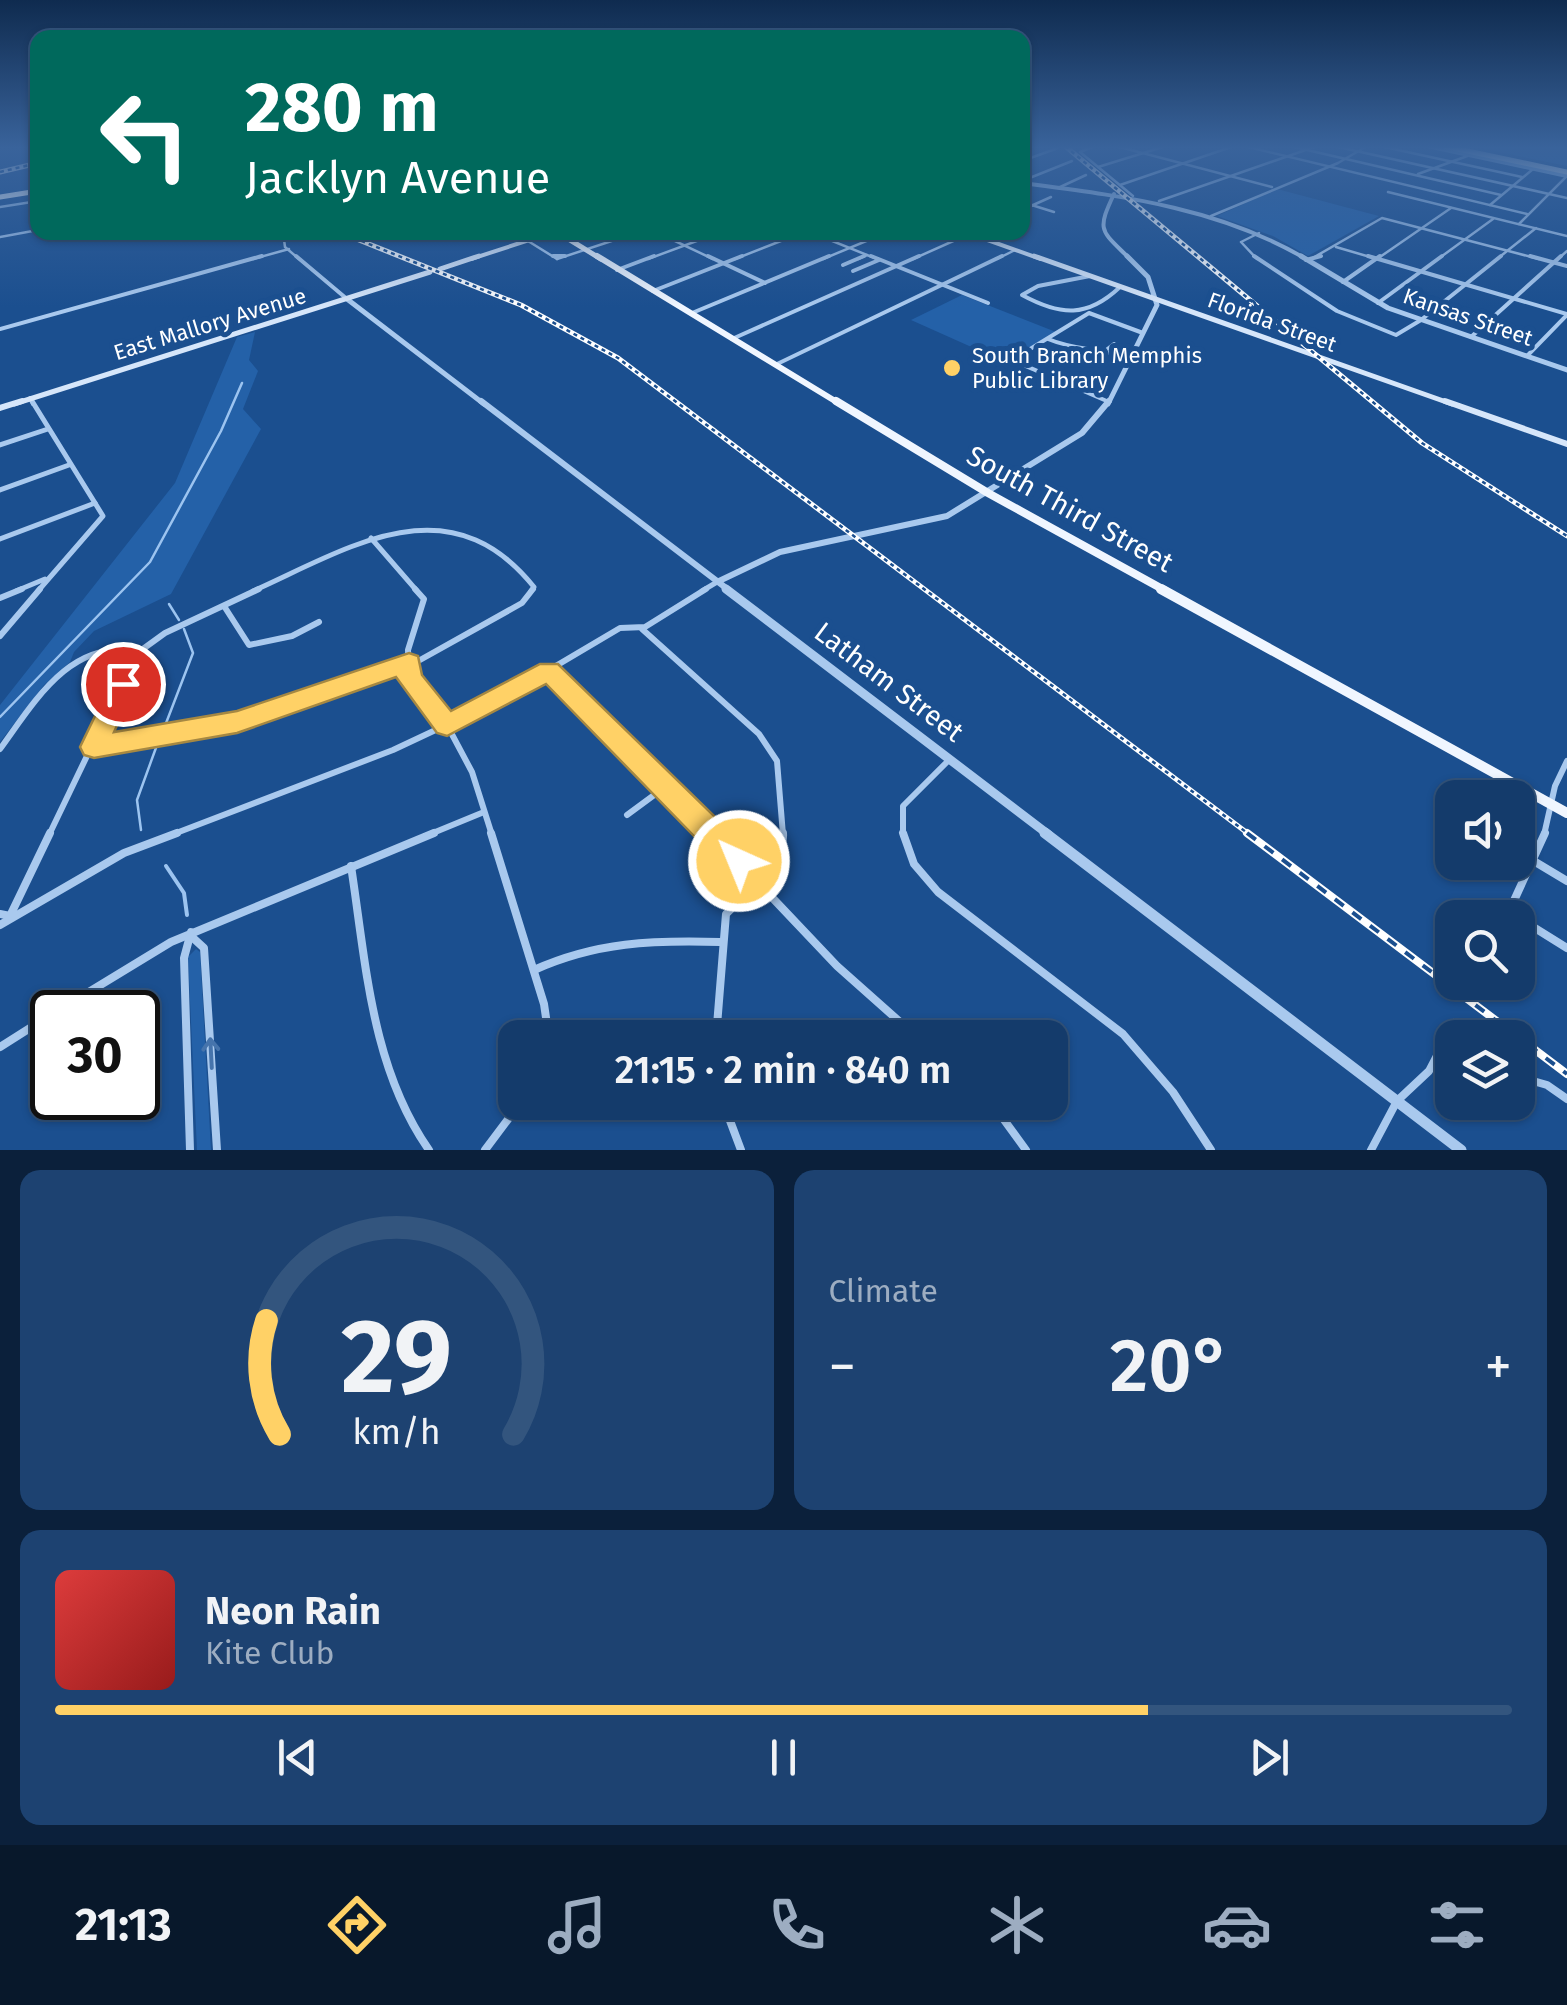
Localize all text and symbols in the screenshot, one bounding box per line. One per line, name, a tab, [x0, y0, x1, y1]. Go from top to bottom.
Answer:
text: 280 m	[245, 66, 439, 150]
icon: left	[80, 70, 210, 200]
text: Jacklyn Avenue	[245, 151, 550, 205]
street label: East Mallory Avenue	[110, 282, 310, 366]
street label: Kansas Street	[1400, 282, 1536, 352]
street label: Florida Street	[1204, 286, 1340, 358]
place label: South Branch Memphis Public Library	[972, 342, 1202, 394]
marker: South Branch Memphis Public Library	[941, 357, 963, 379]
street label: South Third Street	[961, 439, 1180, 580]
street label: Latham Street	[808, 615, 971, 749]
pin	[81, 642, 166, 727]
icon: arrive	[96, 657, 151, 712]
map controls	[1435, 780, 1535, 1120]
button: sound	[1435, 780, 1535, 880]
position arrow	[687, 809, 791, 913]
button: search	[1435, 900, 1535, 1000]
speed limit sign: 30	[30, 990, 160, 1120]
button: layers	[1435, 1020, 1535, 1120]
one-way arrow	[201, 1037, 220, 1069]
text: 21:15 · 2 min · 840 m	[615, 1047, 951, 1093]
text: Climate	[829, 1272, 938, 1310]
text: 29	[341, 1295, 452, 1420]
text: 20°	[1110, 1321, 1231, 1411]
text: −	[829, 1334, 856, 1400]
text: +	[1485, 1334, 1512, 1400]
text: km/h	[353, 1411, 441, 1453]
text: Neon Rain	[205, 1588, 381, 1634]
text: Kite Club	[205, 1634, 334, 1672]
icon: previous	[270, 1730, 325, 1785]
icon: pause	[756, 1730, 811, 1785]
icon: next	[1242, 1730, 1297, 1785]
icon: directions	[322, 1890, 392, 1960]
icon: music	[542, 1890, 612, 1960]
icon: phone	[762, 1890, 832, 1960]
icon: climate	[982, 1890, 1052, 1960]
icon: car	[1202, 1890, 1272, 1960]
icon: filters	[1422, 1890, 1492, 1960]
text: 21:13	[75, 1898, 172, 1952]

